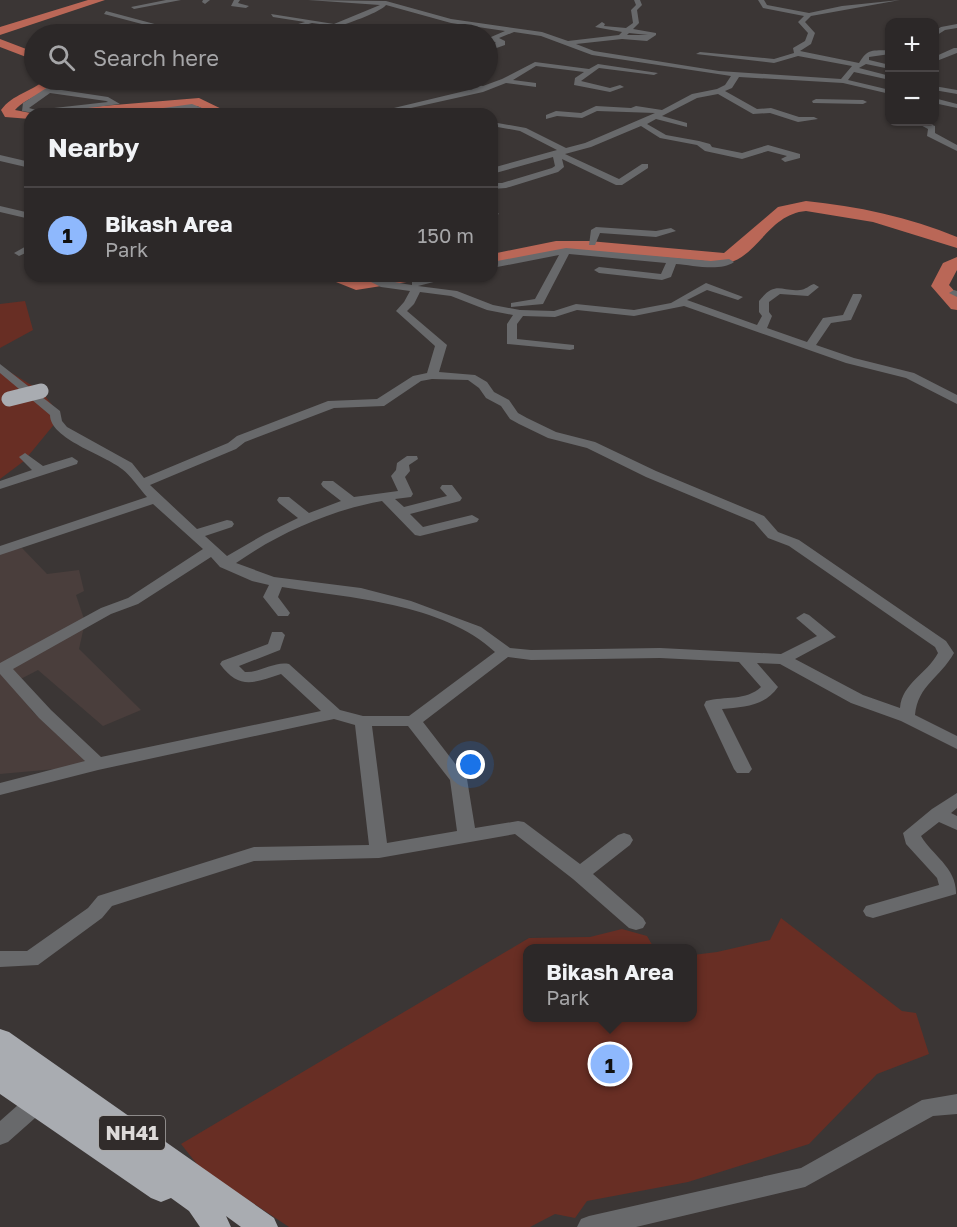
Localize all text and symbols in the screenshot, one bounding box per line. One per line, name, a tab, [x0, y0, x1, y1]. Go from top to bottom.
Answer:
map controls	[885, 18, 939, 126]
button: +	[885, 18, 939, 72]
search box	[24, 24, 498, 90]
icon: search	[45, 41, 78, 74]
text: Search here	[93, 44, 219, 71]
button: −	[885, 72, 939, 126]
text: Nearby	[48, 132, 139, 163]
text: Bikash Area	[105, 210, 233, 237]
text: 1	[62, 223, 73, 247]
text: 150 m	[418, 223, 474, 247]
text: Park	[105, 237, 148, 261]
your location	[456, 750, 485, 779]
popup	[523, 944, 697, 1022]
text: Bikash Area	[546, 958, 674, 985]
text: Park	[546, 985, 590, 1009]
pin: 1	[590, 1042, 630, 1086]
road number: NH41	[99, 1116, 165, 1150]

